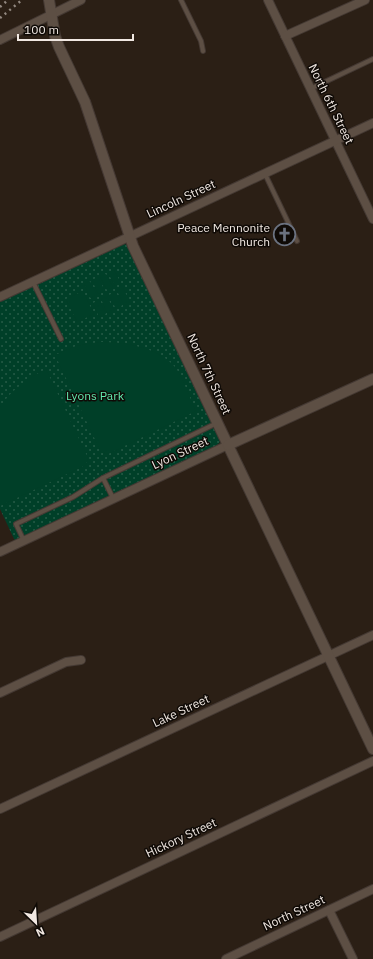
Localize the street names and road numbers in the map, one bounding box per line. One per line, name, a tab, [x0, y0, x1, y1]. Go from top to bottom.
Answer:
street label: North 6th Street	[306, 61, 357, 146]
street label: Lincoln Street	[144, 176, 218, 221]
street label: North 7th Street	[184, 331, 235, 417]
street label: Lyon Street	[149, 433, 210, 472]
street label: Lake Street	[150, 691, 212, 730]
street label: Hickory Street	[143, 815, 219, 861]
street label: North Street	[261, 892, 327, 933]

